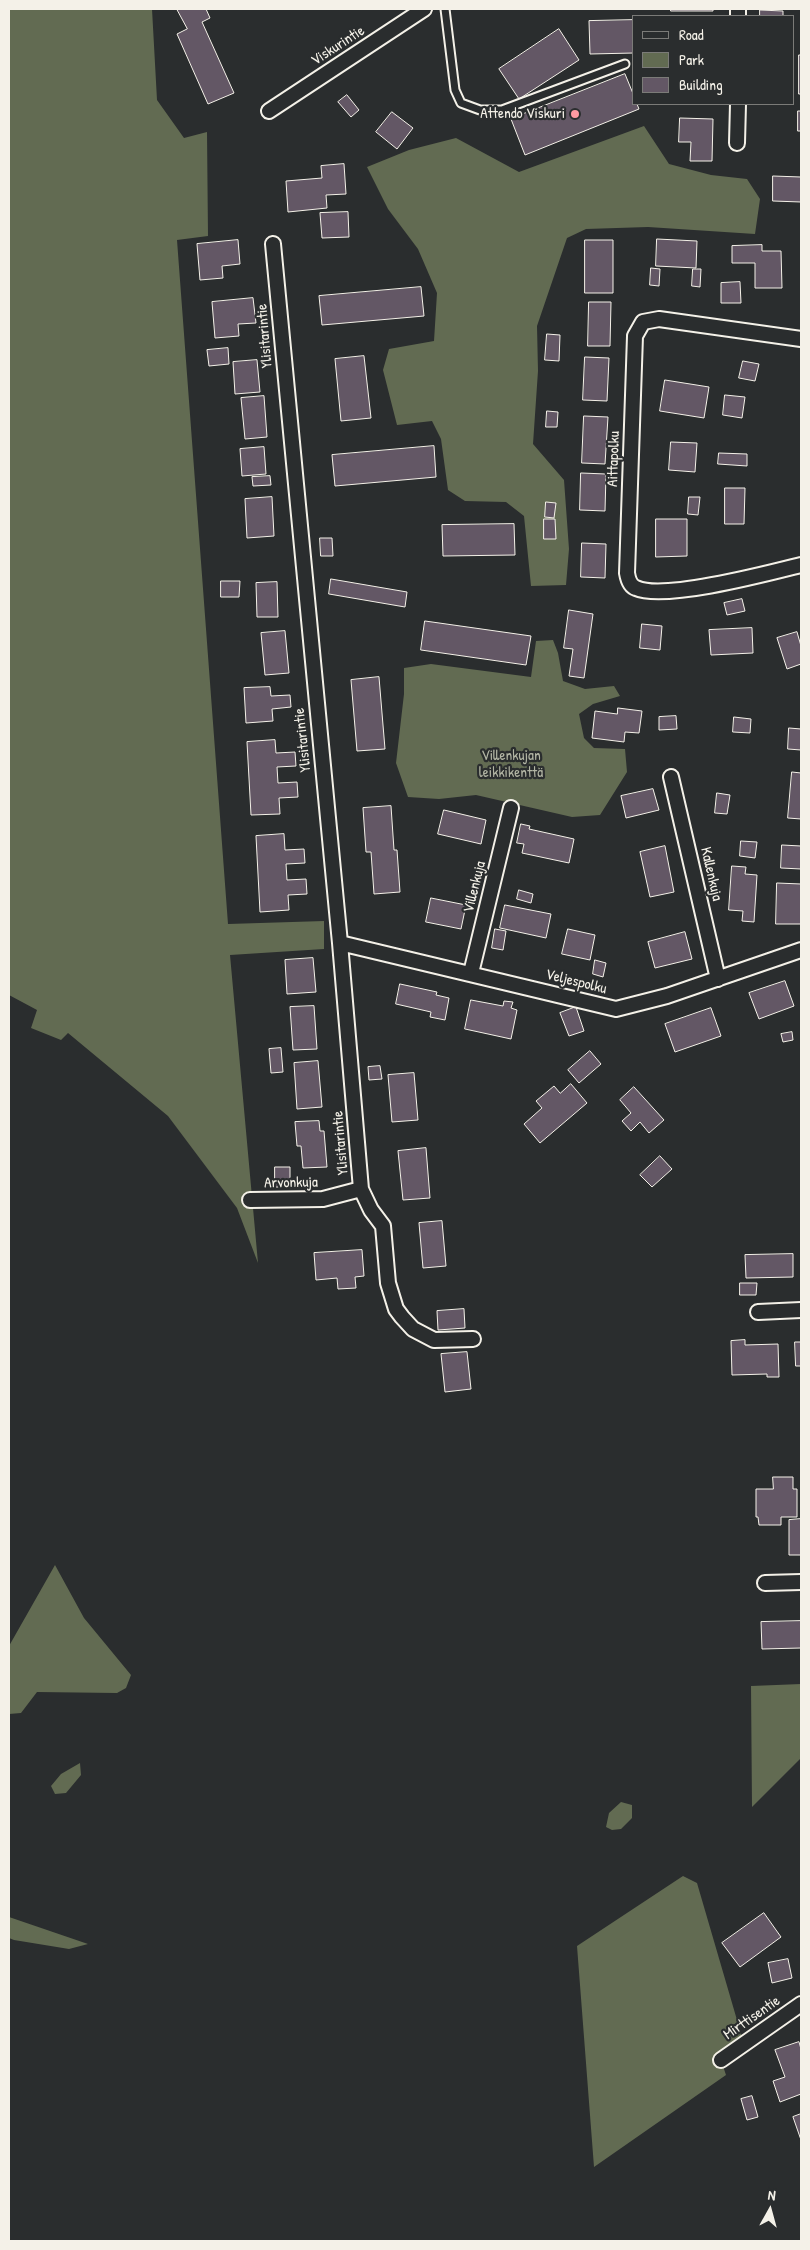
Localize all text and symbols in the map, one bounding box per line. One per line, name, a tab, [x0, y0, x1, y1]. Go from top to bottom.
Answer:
legend	[632, 15, 795, 105]
street label: Viskurintie	[308, 22, 368, 70]
text: Road	[679, 24, 704, 45]
text: Park	[679, 49, 704, 70]
text: Building	[679, 74, 723, 95]
place label: Attendo Viskuri	[480, 105, 565, 123]
marker: Attendo Viskuri	[569, 108, 581, 120]
street label: Ylisitarintie	[253, 303, 277, 369]
street label: Aittapolku	[604, 431, 624, 487]
street label: Ylisitarintie	[291, 707, 315, 773]
park label: Villenkujan leikkikenttä	[479, 747, 543, 782]
street label: Kallenkuja	[696, 845, 726, 903]
street label: Villenkuja	[460, 859, 490, 915]
street label: Veljespolku	[544, 966, 608, 998]
street label: Ylisitarintie	[329, 1110, 353, 1176]
street label: Arvonkuja	[264, 1174, 318, 1192]
street label: Mirttisentie	[720, 1992, 784, 2044]
north arrow	[745, 2185, 795, 2235]
text: N	[767, 2185, 777, 2204]

